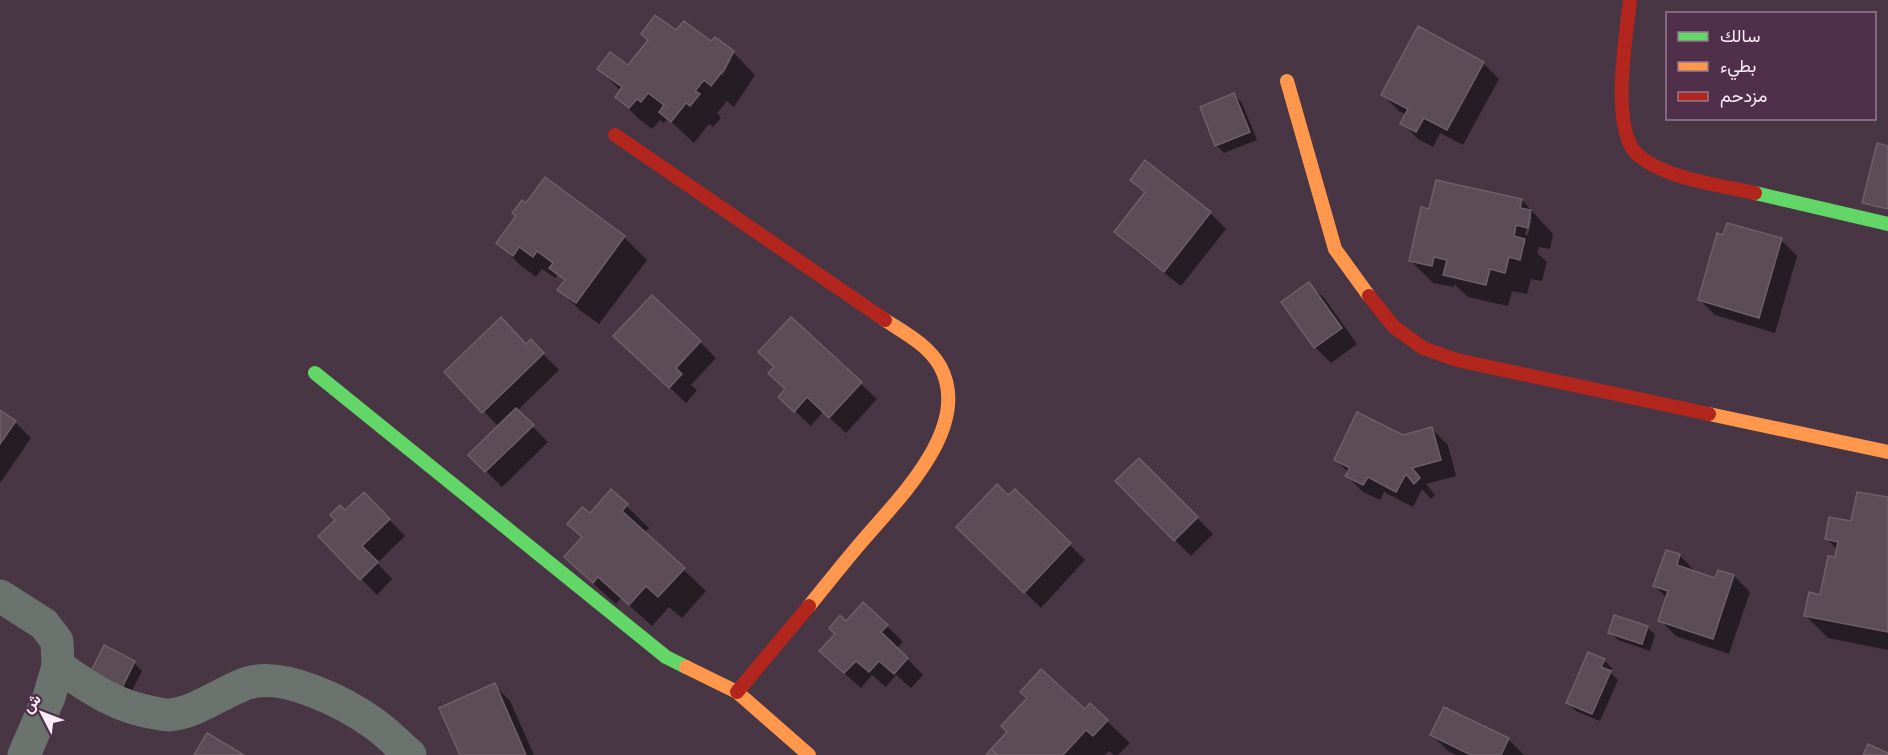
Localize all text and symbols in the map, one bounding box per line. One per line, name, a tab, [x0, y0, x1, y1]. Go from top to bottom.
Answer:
legend	[1666, 12, 1876, 120]
text: سالك	[1720, 25, 1760, 46]
text: بطيء	[1720, 55, 1756, 81]
text: مزدحم	[1720, 85, 1767, 108]
north arrow	[12, 683, 72, 743]
text: ش	[18, 690, 45, 717]

